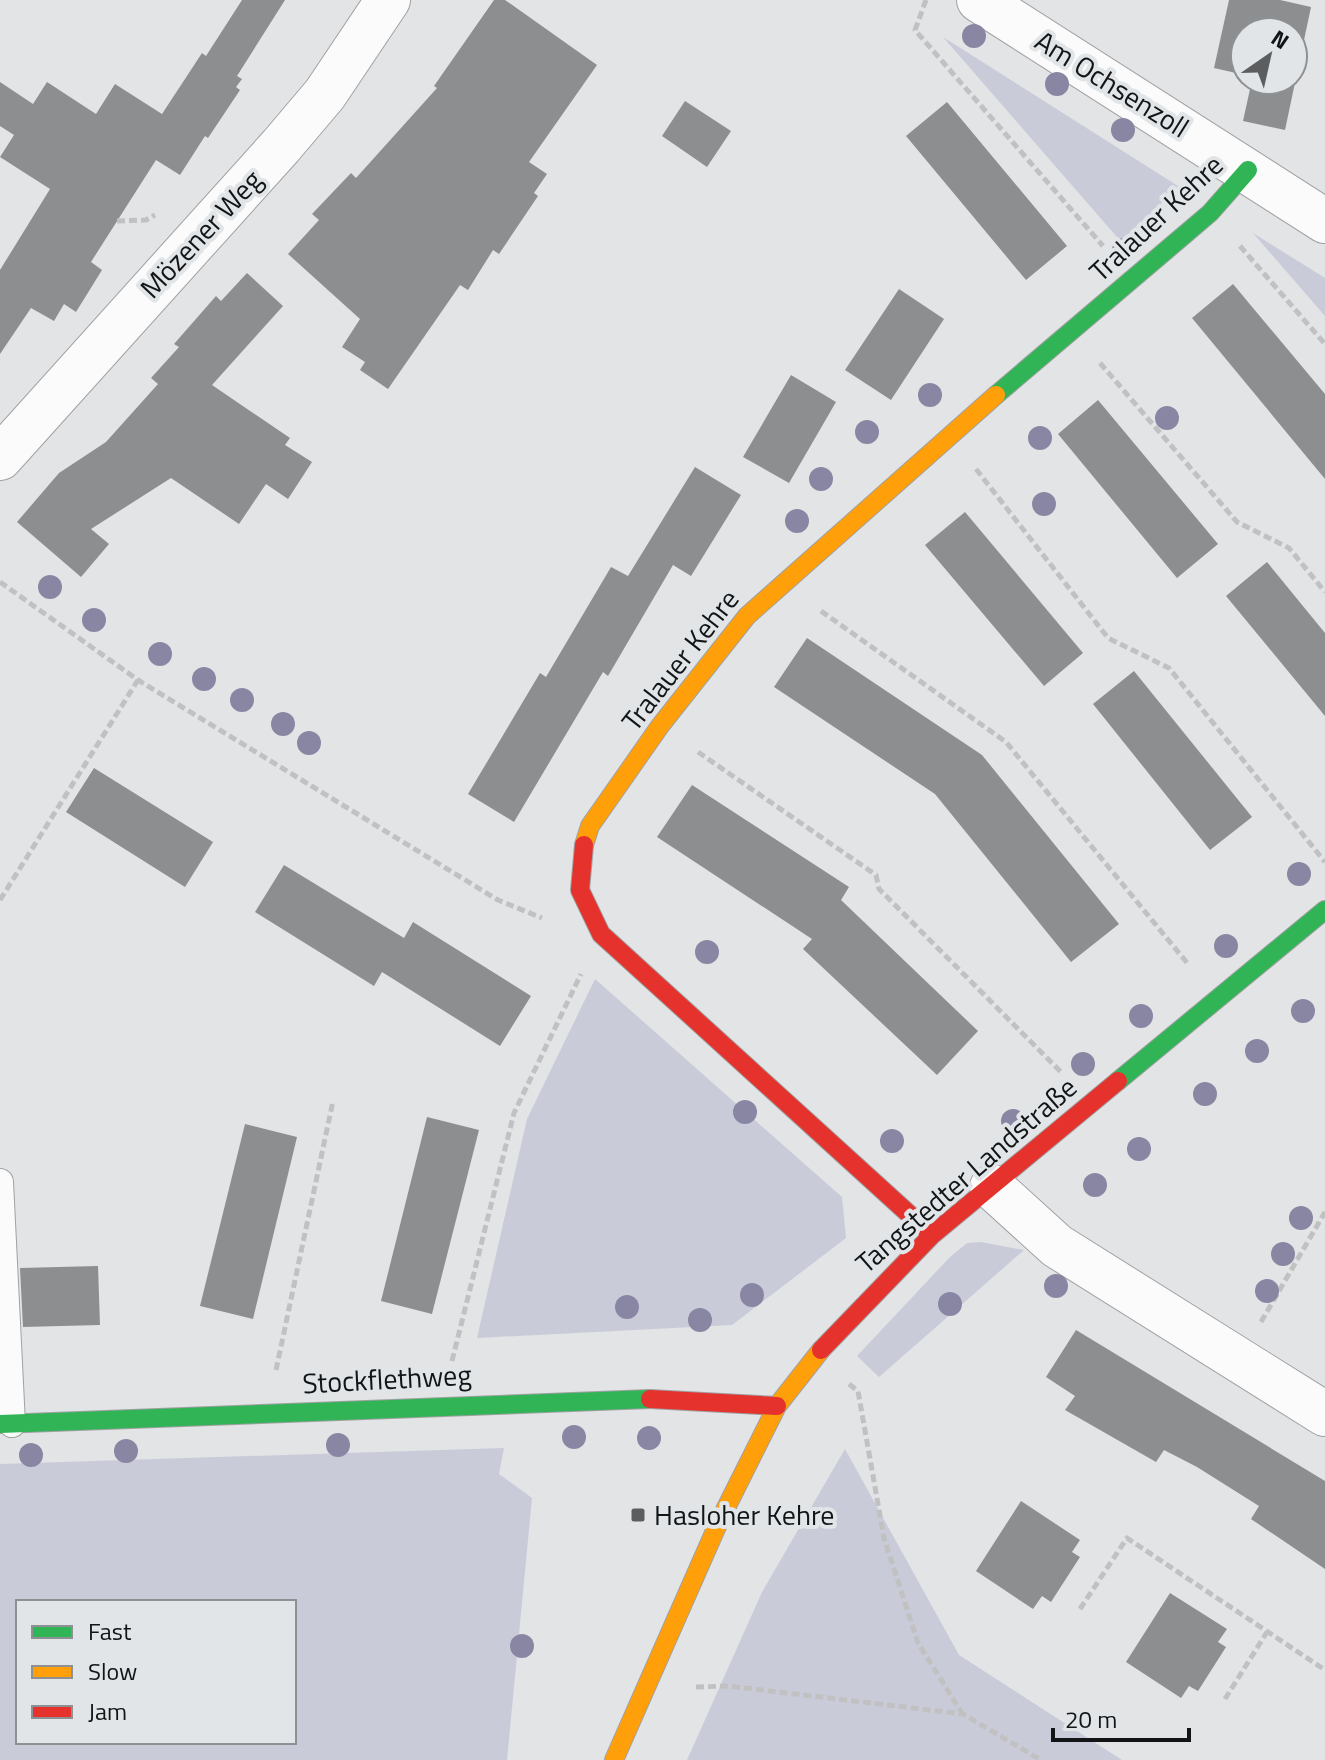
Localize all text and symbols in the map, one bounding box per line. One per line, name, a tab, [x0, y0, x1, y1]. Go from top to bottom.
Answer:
north arrow	[1229, 16, 1309, 96]
street label: Am Ochsenzoll	[1027, 19, 1198, 148]
text: N	[1264, 21, 1296, 58]
street label: Tralauer Kehre	[1079, 144, 1232, 291]
street label: Mözener Weg	[129, 160, 272, 308]
street label: Tralauer Kehre	[610, 580, 749, 740]
street label: Tangstedter Landstraße	[845, 1066, 1086, 1283]
street label: Stockflethweg	[301, 1353, 473, 1404]
place label: Hasloher Kehre	[654, 1493, 834, 1536]
marker: Hasloher Kehre	[629, 1506, 647, 1524]
legend	[16, 1600, 296, 1744]
text: Fast	[88, 1613, 132, 1649]
text: Slow	[88, 1653, 137, 1689]
scale bar	[1053, 1692, 1189, 1742]
text: Jam	[88, 1693, 127, 1729]
text: 20 m	[1065, 1701, 1117, 1737]

